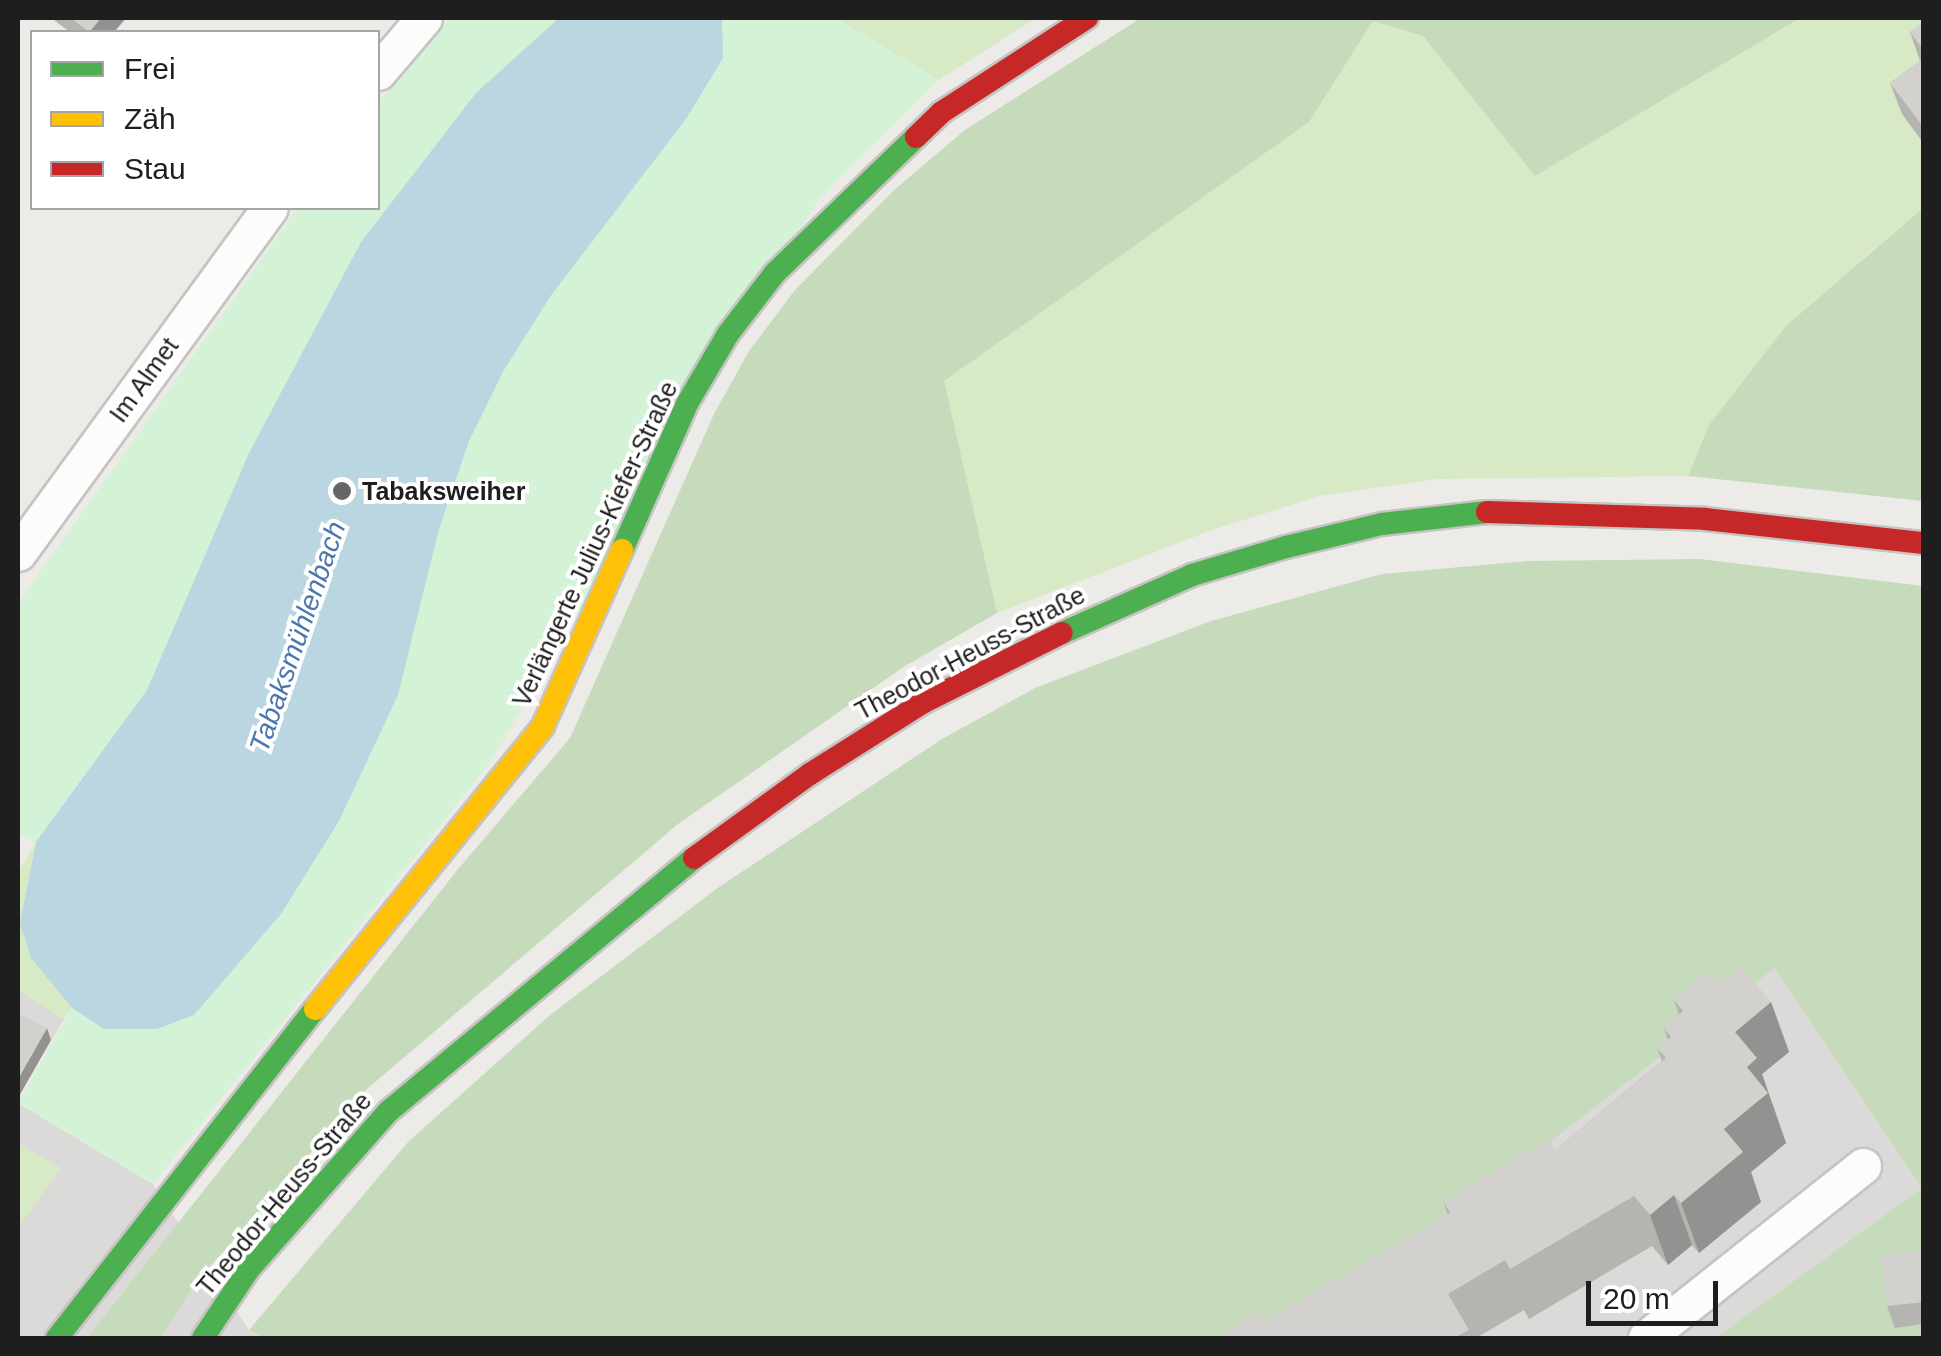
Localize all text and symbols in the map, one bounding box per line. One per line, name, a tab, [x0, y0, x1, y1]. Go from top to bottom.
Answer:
legend	[30, 30, 380, 210]
text: Frei	[124, 52, 176, 85]
text: Zäh	[124, 102, 176, 135]
text: Stau	[124, 152, 186, 185]
street label: Im Almet	[103, 331, 185, 429]
street label: Verlängerte Julius-Kiefer-Straße	[506, 376, 684, 712]
place label: Tabaksweiher	[362, 476, 526, 506]
marker: Tabaksweiher	[331, 480, 353, 502]
water label: Tabaksmühlenbach	[243, 517, 353, 757]
street label: Theodor-Heuss-Straße	[850, 580, 1090, 726]
street label: Theodor-Heuss-Straße	[190, 1086, 378, 1302]
scale bar	[1591, 1261, 1724, 1323]
text: 20 m	[1603, 1282, 1670, 1315]

